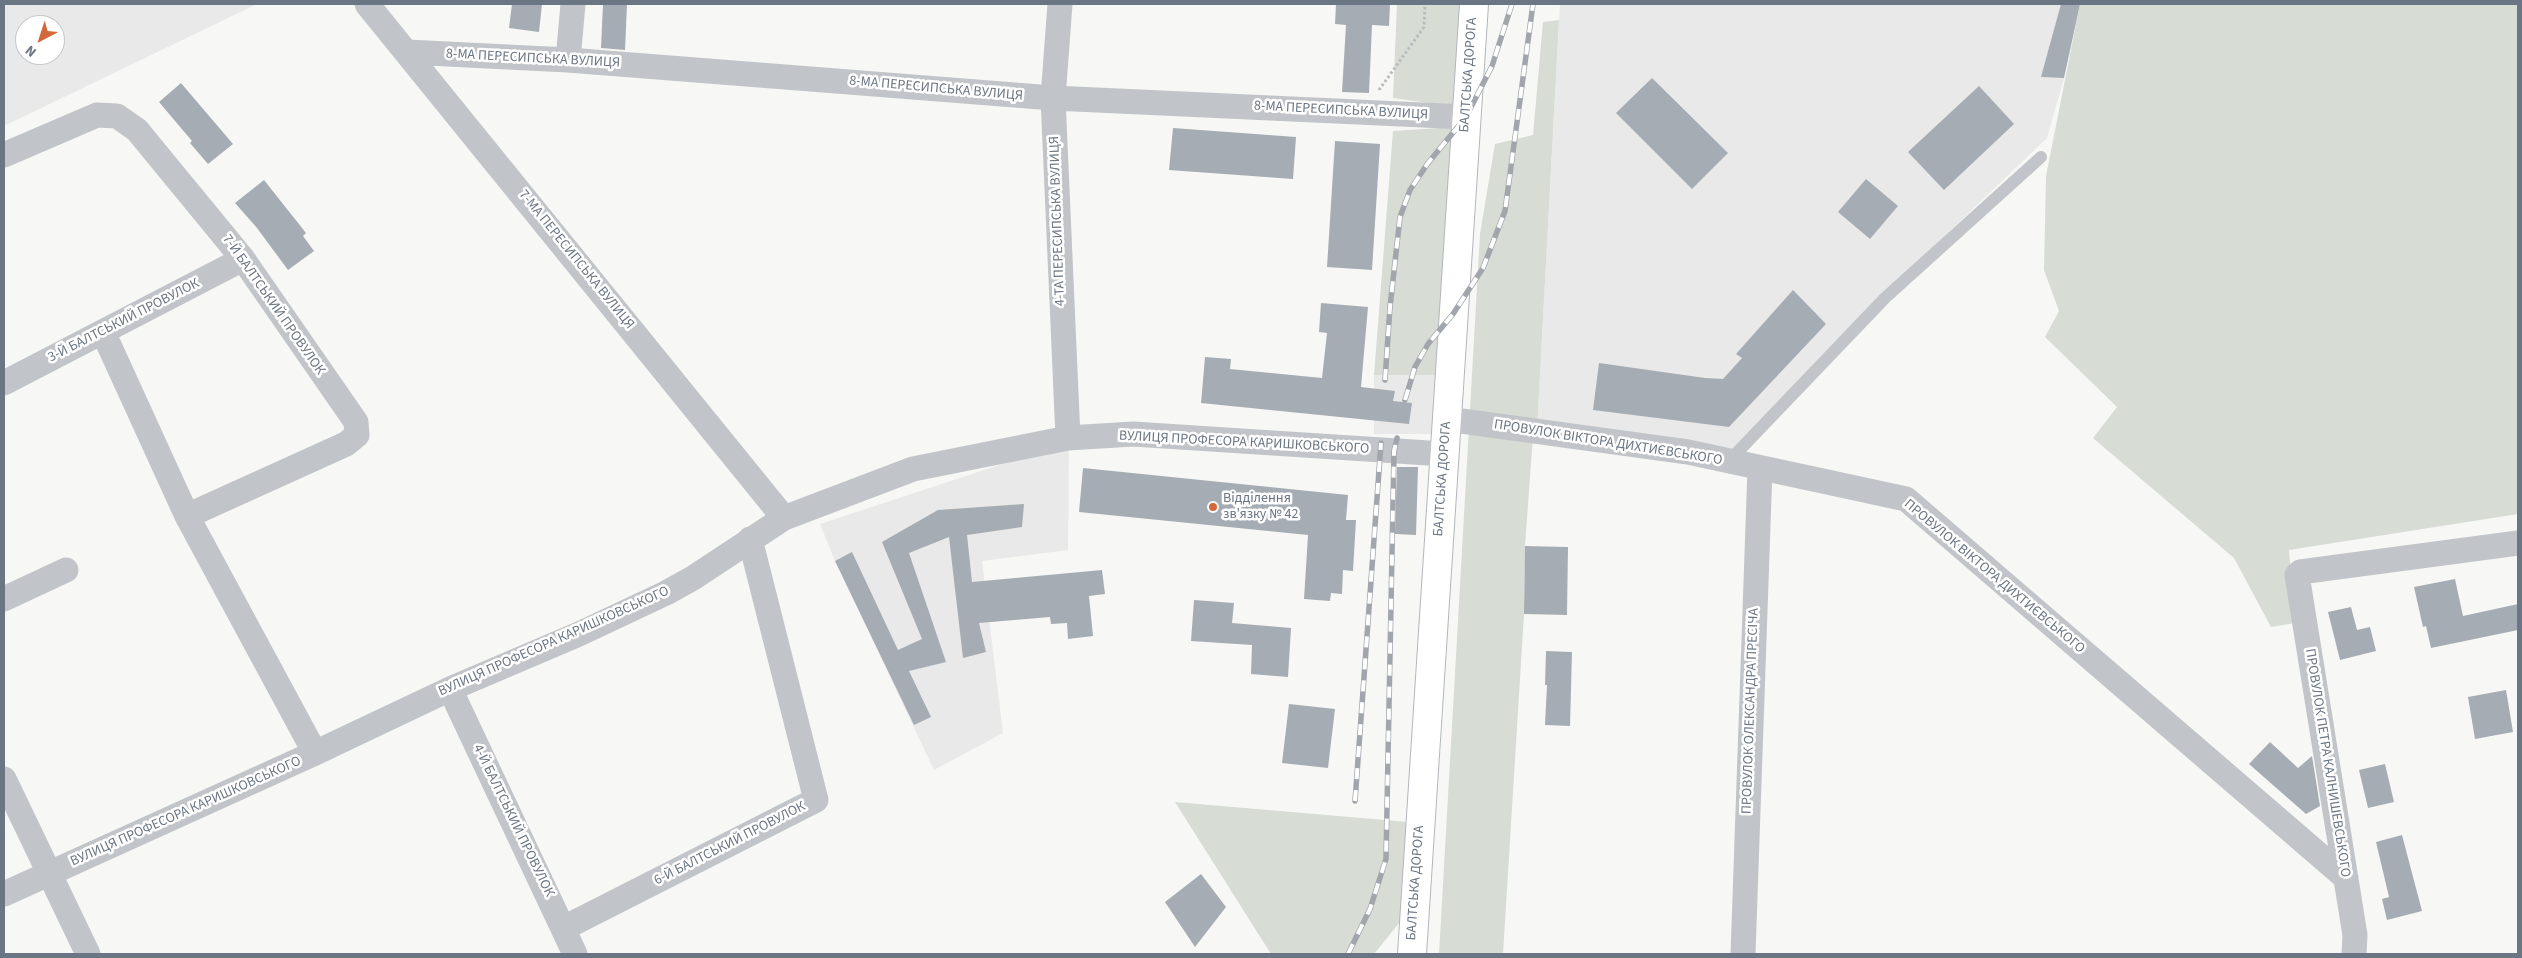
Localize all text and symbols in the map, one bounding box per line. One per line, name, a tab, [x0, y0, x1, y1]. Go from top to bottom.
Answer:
north arrow	[15, 15, 65, 65]
street label: БАЛТСЬКА ДОРОГА	[1457, 17, 1481, 133]
text: N	[21, 40, 41, 61]
street label: 8-МА ПЕРЕСИПСЬКА ВУЛИЦЯ	[446, 46, 620, 72]
street label: 8-МА ПЕРЕСИПСЬКА ВУЛИЦЯ	[849, 73, 1023, 105]
street label: 8-МА ПЕРЕСИПСЬКА ВУЛИЦЯ	[1254, 98, 1428, 124]
street label: 4-ТА ПЕРЕСИПСЬКА ВУЛИЦЯ	[1047, 136, 1069, 306]
street label: 7-МА ПЕРЕСИПСЬКА ВУЛИЦЯ	[515, 187, 637, 333]
street label: 7-Й БАЛТСЬКИЙ ПРОВУЛОК	[218, 232, 328, 378]
street label: 3-Й БАЛТСЬКИЙ ПРОВУЛОК	[46, 275, 202, 367]
street label: ПРОВУЛОК ВІКТОРА ДИХТИЄВСЬКОГО	[1493, 417, 1723, 469]
street label: БАЛТСЬКА ДОРОГА	[1431, 421, 1455, 537]
street label: ВУЛИЦЯ ПРОФЕСОРА КАРИШКОВСЬКОГО	[1118, 428, 1370, 458]
place label: Відділення зв'язку № 42	[1223, 491, 1298, 524]
street label: ПРОВУЛОК ВІКТОРА ДИХТИЄВСЬКОГО	[1900, 496, 2088, 658]
marker: Відділення зв'язку № 42	[1207, 501, 1219, 513]
street label: ВУЛИЦЯ ПРОФЕСОРА КАРИШКОВСЬКОГО	[436, 583, 672, 701]
street label: ПРОВУЛОК ОЛЕКСАНДРА ПРЕСІЧА	[1739, 608, 1763, 814]
street label: ПРОВУЛОК ПЕТРА КАЛНИШЕВСЬКОГО	[2301, 647, 2353, 879]
street label: 4-Й БАЛТСЬКИЙ ПРОВУЛОК	[469, 742, 557, 900]
street label: ВУЛИЦЯ ПРОФЕСОРА КАРИШКОВСЬКОГО	[68, 753, 304, 871]
street label: 6-Й БАЛТСЬКИЙ ПРОВУЛОК	[652, 798, 808, 890]
street label: БАЛТСЬКА ДОРОГА	[1404, 825, 1428, 941]

